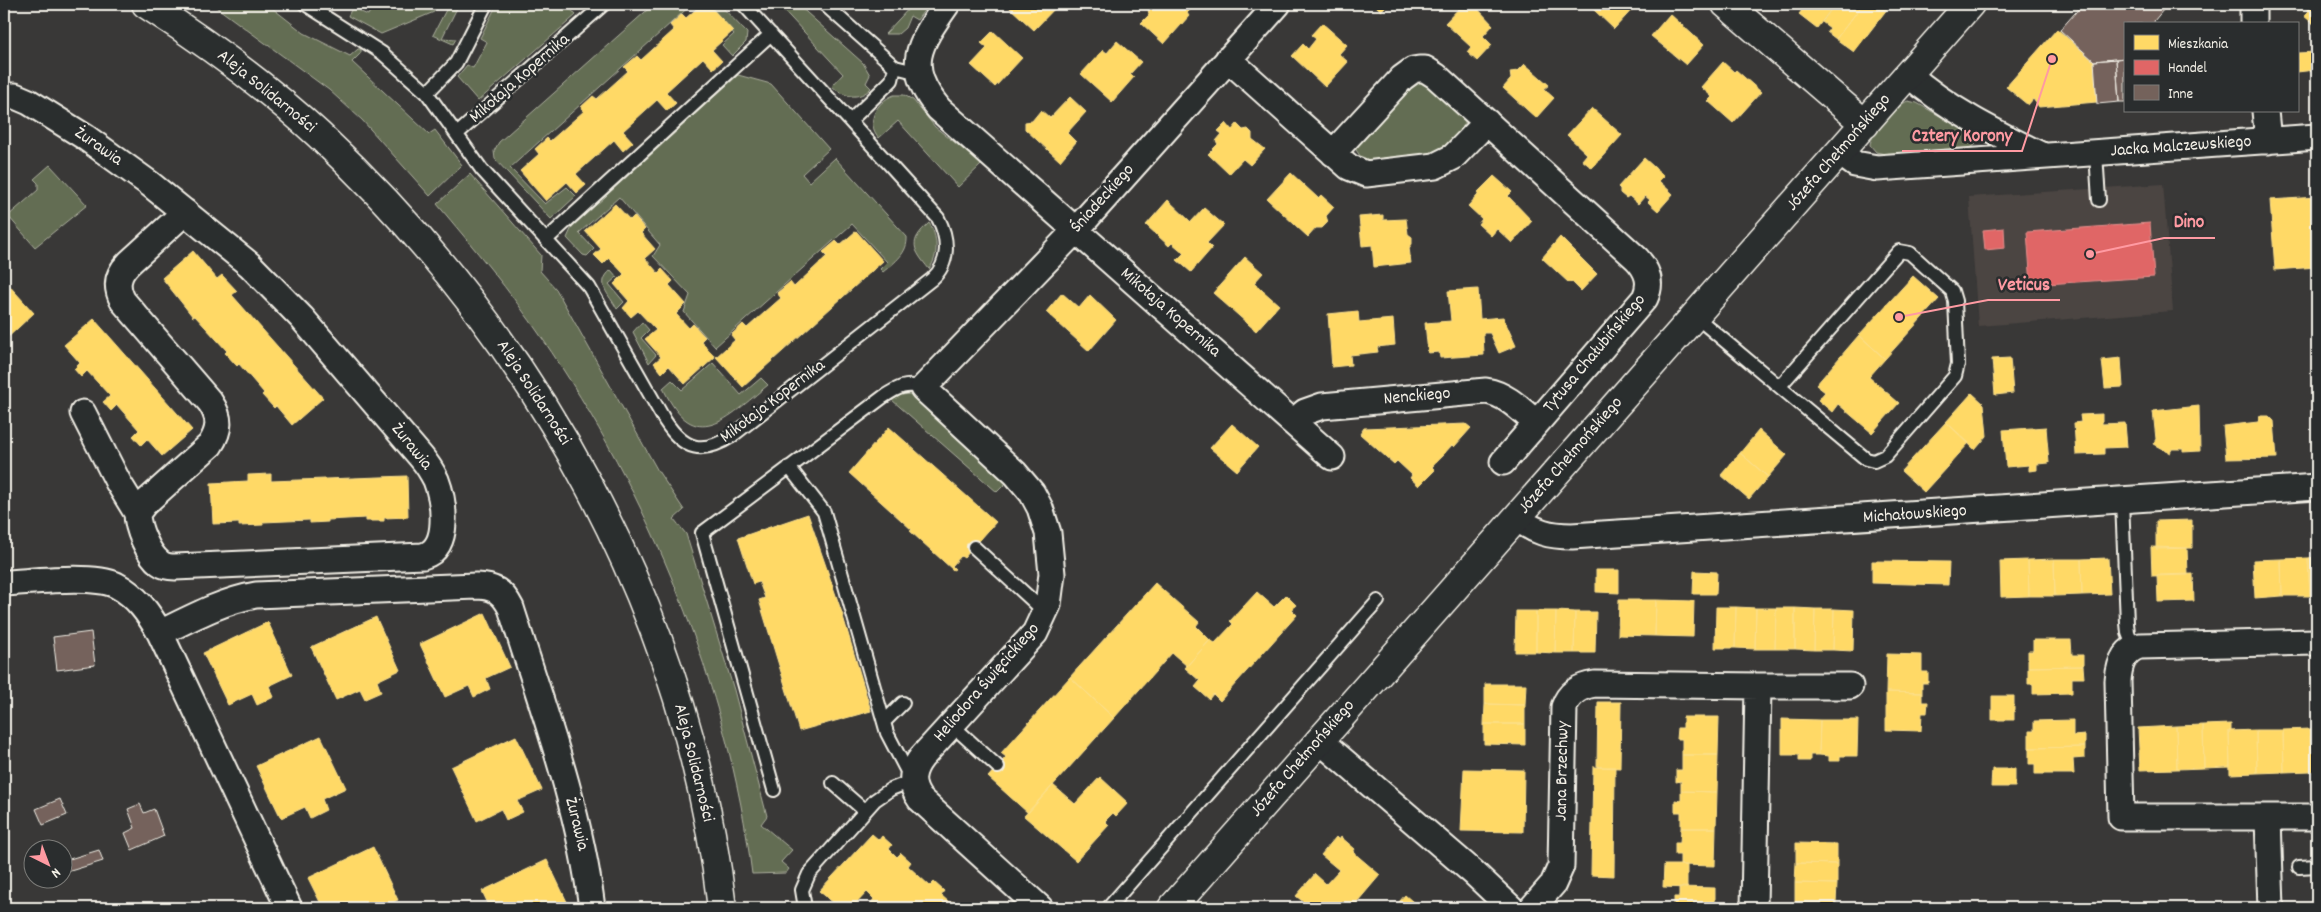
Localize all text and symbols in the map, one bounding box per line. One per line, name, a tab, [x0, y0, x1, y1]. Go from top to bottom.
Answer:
legend	[2124, 22, 2298, 112]
street label: Mikołaja Kopernika	[464, 28, 576, 130]
text: Mieszkania	[2168, 34, 2229, 56]
street label: Aleja Solidarności	[211, 44, 321, 140]
text: Handel	[2168, 58, 2207, 80]
text: Inne	[2168, 84, 2194, 106]
street label: Józefa Chełmońskiego	[1781, 89, 1897, 217]
callout: Cztery Korony	[1902, 117, 2022, 151]
street label: Żurawia	[69, 121, 128, 173]
text: Cztery Korony	[1912, 124, 2013, 151]
street label: Jacka Malczewskiego	[2110, 130, 2252, 164]
street label: Śniadeckiego	[1065, 159, 1141, 239]
callout: Dino	[2164, 204, 2215, 238]
text: Dino	[2174, 210, 2205, 237]
street label: Mikołaja Kopernika	[1114, 262, 1226, 364]
callout: Veticus	[1988, 266, 2060, 300]
text: Veticus	[1998, 273, 2050, 300]
street label: Tytusa Chałubińskiego	[1538, 289, 1652, 419]
street label: Aleja Solidarności	[490, 335, 576, 451]
street label: Mikołaja Kopernika	[715, 354, 831, 450]
street label: Nenckiego	[1383, 382, 1451, 412]
street label: Józefa Chełmońskiego	[1513, 392, 1629, 520]
street label: Żurawia	[384, 418, 438, 476]
street label: Michałowskiego	[1862, 499, 1968, 531]
street label: Heliodora Święcickiego	[928, 618, 1046, 748]
street label: Józefa Chełmońskiego	[1245, 695, 1361, 823]
street label: Aleja Solidarności	[666, 701, 720, 825]
street label: Jana Brzechwy	[1550, 720, 1576, 821]
street label: Żurawia	[557, 795, 595, 854]
north arrow	[22, 840, 72, 890]
text: N	[46, 862, 65, 882]

